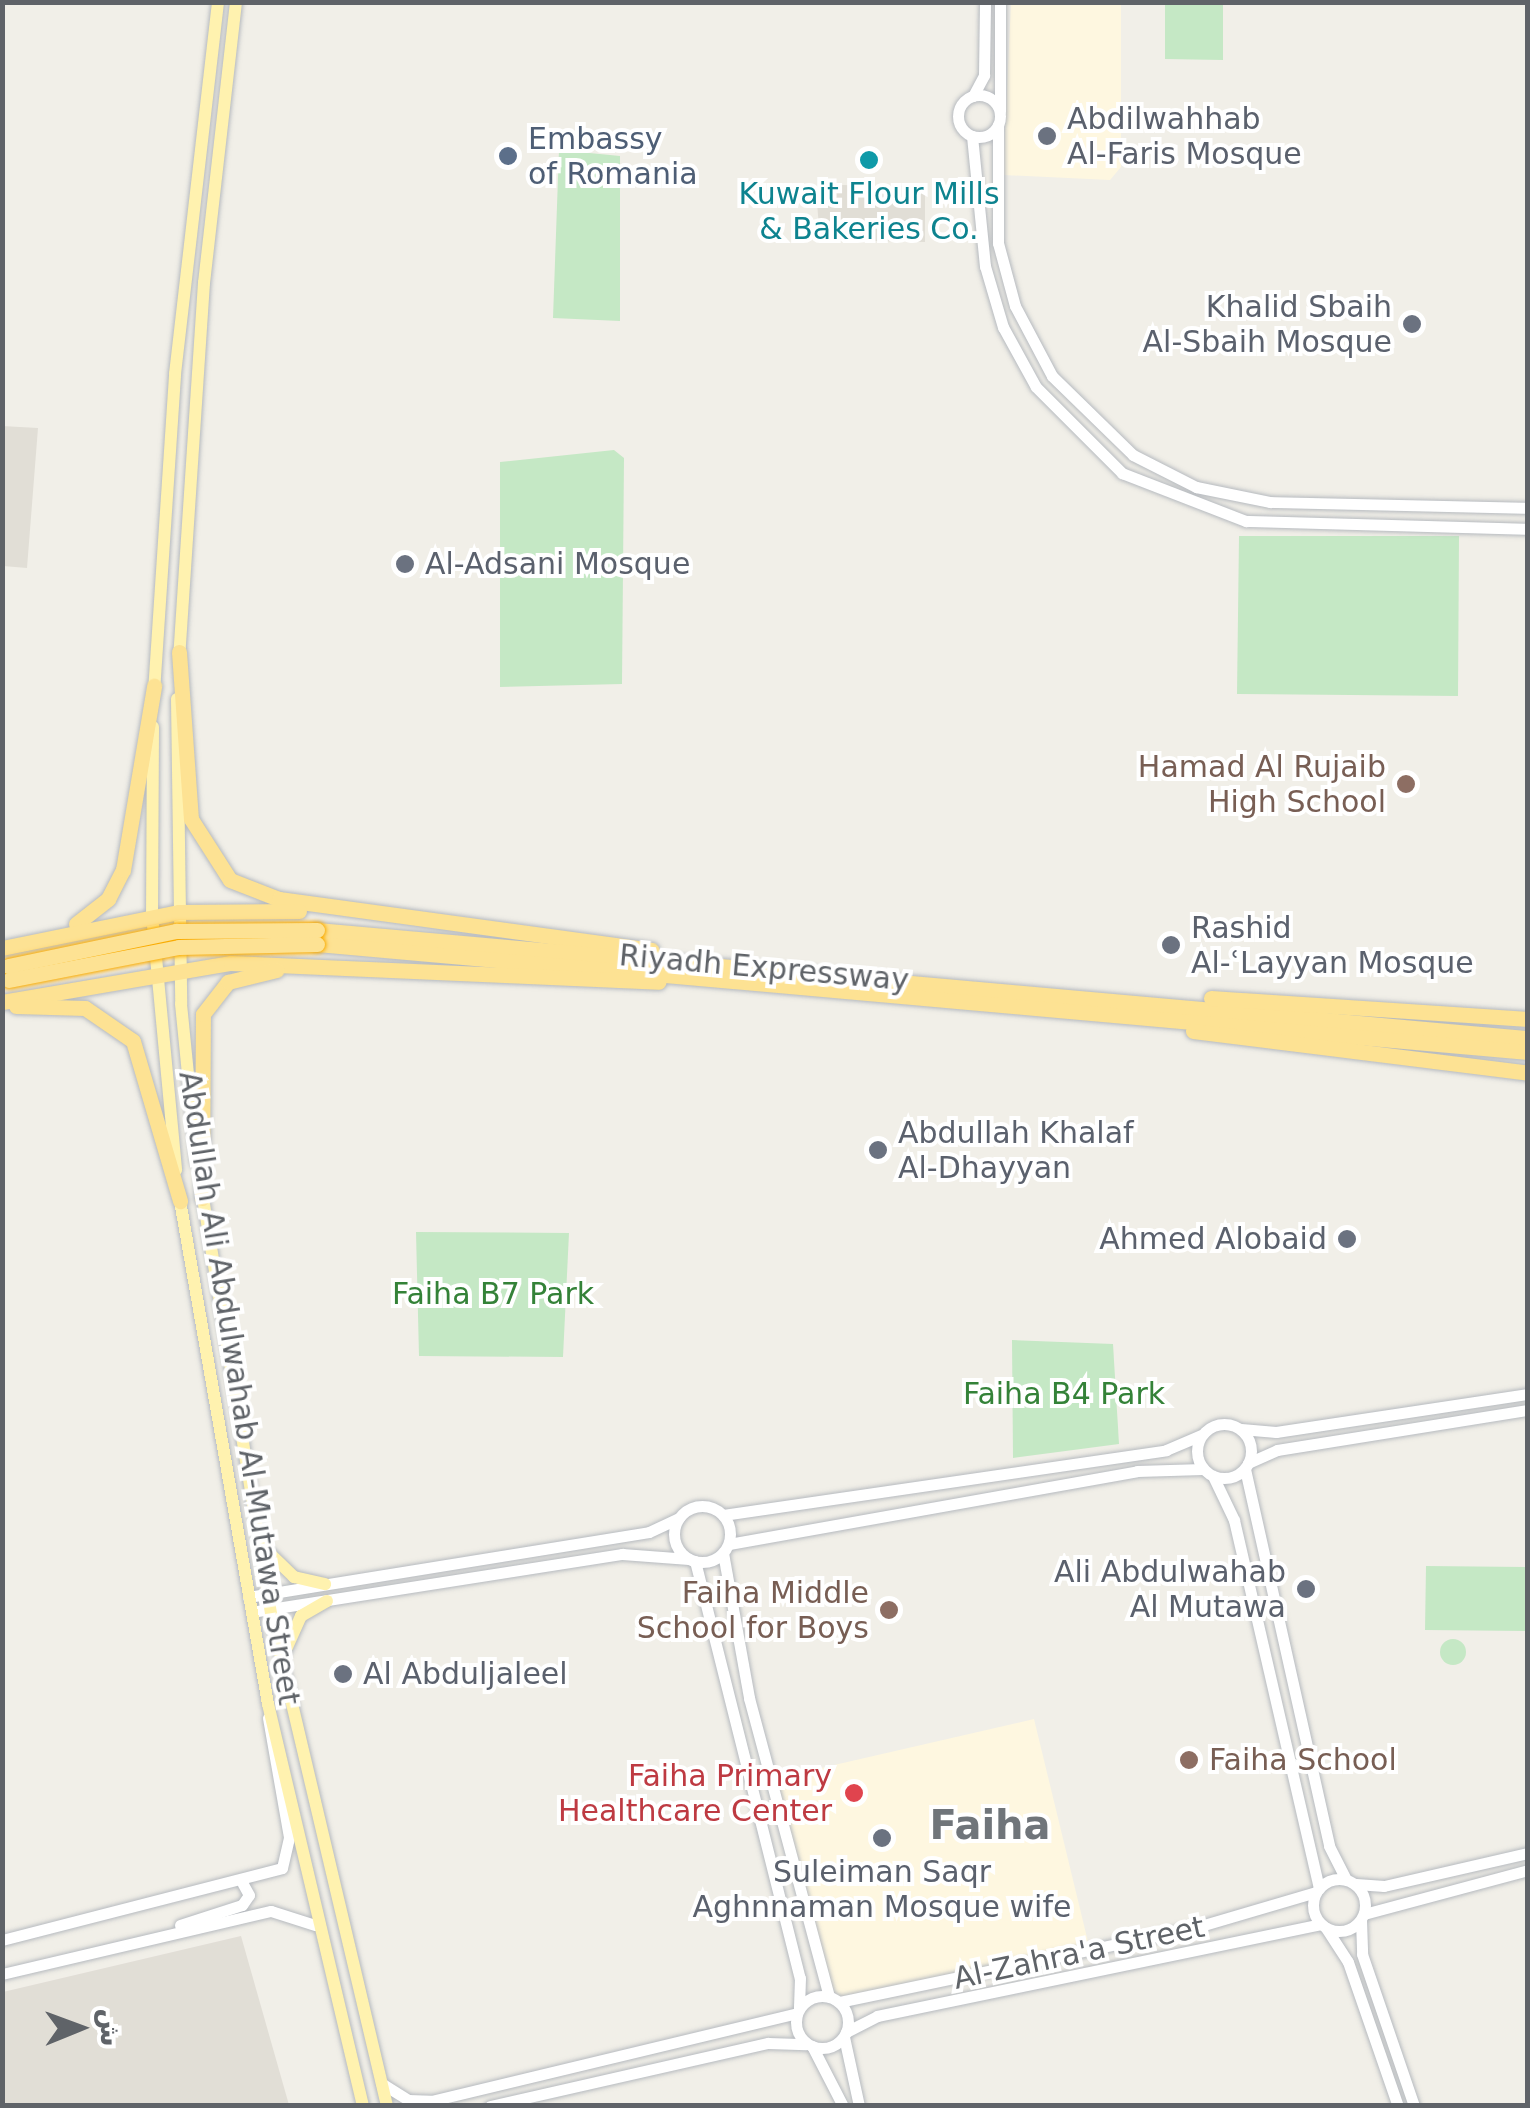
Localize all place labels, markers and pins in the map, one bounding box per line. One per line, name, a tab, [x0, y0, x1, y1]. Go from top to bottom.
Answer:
place label: Abdilwahhab Al-Faris Mosque	[1067, 101, 1302, 172]
place label: Embassy of Romania	[528, 121, 698, 192]
marker: Abdilwahhab Al-Faris Mosque	[1036, 125, 1058, 147]
marker: Embassy of Romania	[497, 145, 519, 167]
marker: Kuwait Flour Mills & Bakeries Co.	[858, 149, 880, 171]
place label: Kuwait Flour Mills & Bakeries Co.	[738, 176, 1000, 246]
place label: Khalid Sbaih Al-Sbaih Mosque	[1143, 289, 1392, 360]
marker: Khalid Sbaih Al-Sbaih Mosque	[1401, 313, 1423, 335]
place label: Al-Adsani Mosque	[425, 546, 690, 582]
marker: Al-Adsani Mosque	[394, 553, 416, 575]
place label: Hamad Al Rujaib High School	[1138, 749, 1386, 820]
marker: Hamad Al Rujaib High School	[1395, 773, 1417, 795]
place label: Rashid Al-ʿLayyan Mosque	[1191, 910, 1474, 980]
marker: Rashid Al-ʿLayyan Mosque	[1160, 934, 1182, 956]
place label: Abdullah Khalaf Al-Dhayyan	[898, 1115, 1134, 1186]
marker: Abdullah Khalaf Al-Dhayyan	[867, 1139, 889, 1161]
place label: Ahmed Alobaid	[1099, 1221, 1327, 1257]
marker: Ahmed Alobaid	[1336, 1228, 1358, 1250]
place label: Ali Abdulwahab Al Mutawa	[1054, 1554, 1286, 1624]
place label: Faiha Middle School for Boys	[637, 1575, 869, 1646]
marker: Ali Abdulwahab Al Mutawa	[1295, 1578, 1317, 1600]
marker: Faiha Middle School for Boys	[878, 1599, 900, 1621]
place label: Al Abduljaleel	[363, 1656, 568, 1692]
marker: Al Abduljaleel	[332, 1663, 354, 1685]
place label: Faiha School	[1209, 1742, 1397, 1778]
marker: Faiha School	[1178, 1749, 1200, 1771]
place label: Faiha Primary Healthcare Center	[558, 1758, 832, 1828]
marker: Faiha Primary Healthcare Center	[841, 1780, 867, 1806]
marker: Suleiman Saqr Aghnnaman Mosque wife	[871, 1827, 893, 1849]
place label: Suleiman Saqr Aghnnaman Mosque wife	[693, 1854, 1071, 1924]

